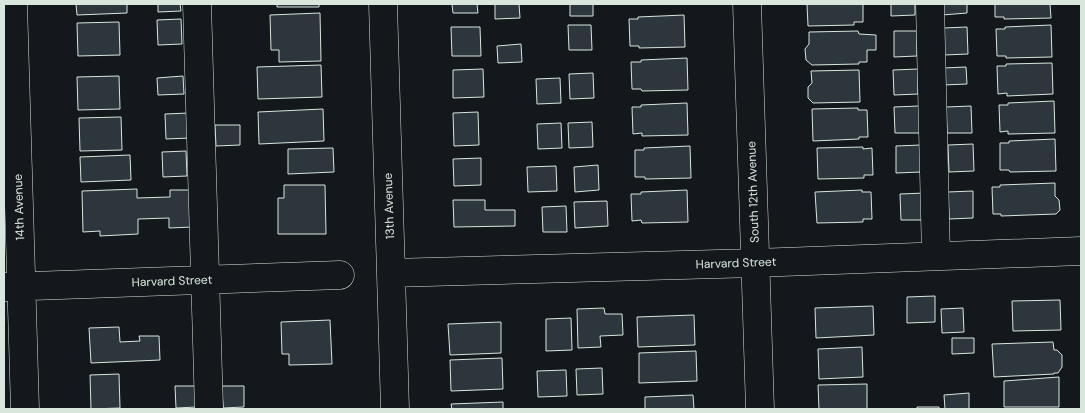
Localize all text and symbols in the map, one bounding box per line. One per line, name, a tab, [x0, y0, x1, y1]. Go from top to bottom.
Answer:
street label: South 12th Avenue	[743, 141, 763, 243]
street label: 13th Avenue	[380, 172, 398, 239]
street label: 14th Avenue	[10, 173, 28, 241]
street label: Harvard Street	[695, 254, 777, 272]
street label: Harvard Street	[131, 272, 213, 290]

